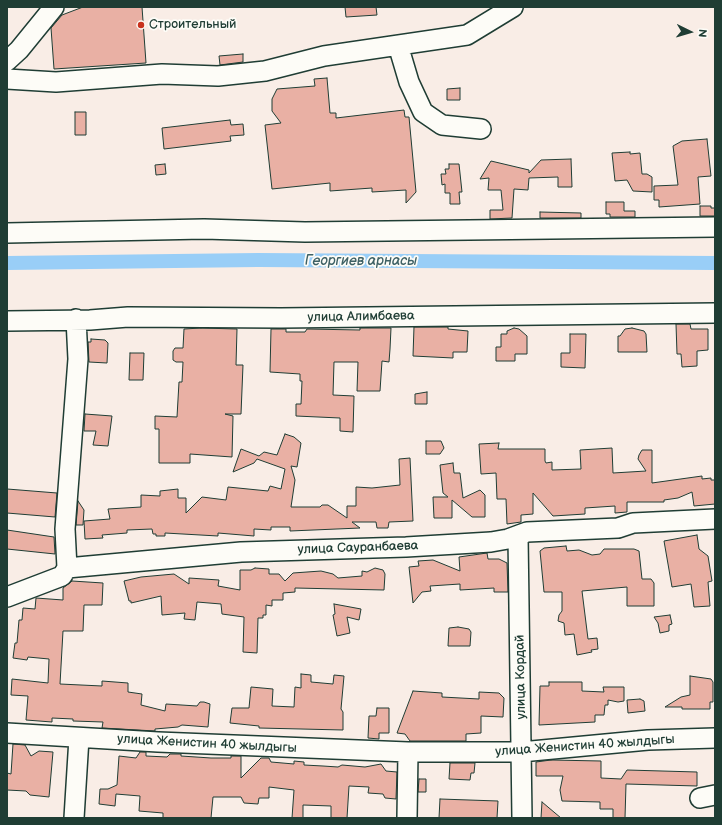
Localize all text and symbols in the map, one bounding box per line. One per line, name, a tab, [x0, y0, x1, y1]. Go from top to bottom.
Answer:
north arrow	[670, 12, 710, 52]
place label: Строительный	[149, 17, 236, 33]
marker: Строительный	[136, 20, 146, 30]
text: N	[696, 28, 709, 38]
water label: Георгиев арнасы	[305, 253, 417, 269]
street label: улица Алимбаева	[307, 308, 415, 326]
street label: улица Сауранбаева	[297, 538, 419, 558]
street label: улица Кордай	[512, 635, 530, 719]
street label: улица Женистин 40 жылдыгы	[117, 732, 297, 756]
street label: улица Женистин 40 жылдыгы	[495, 732, 675, 760]

